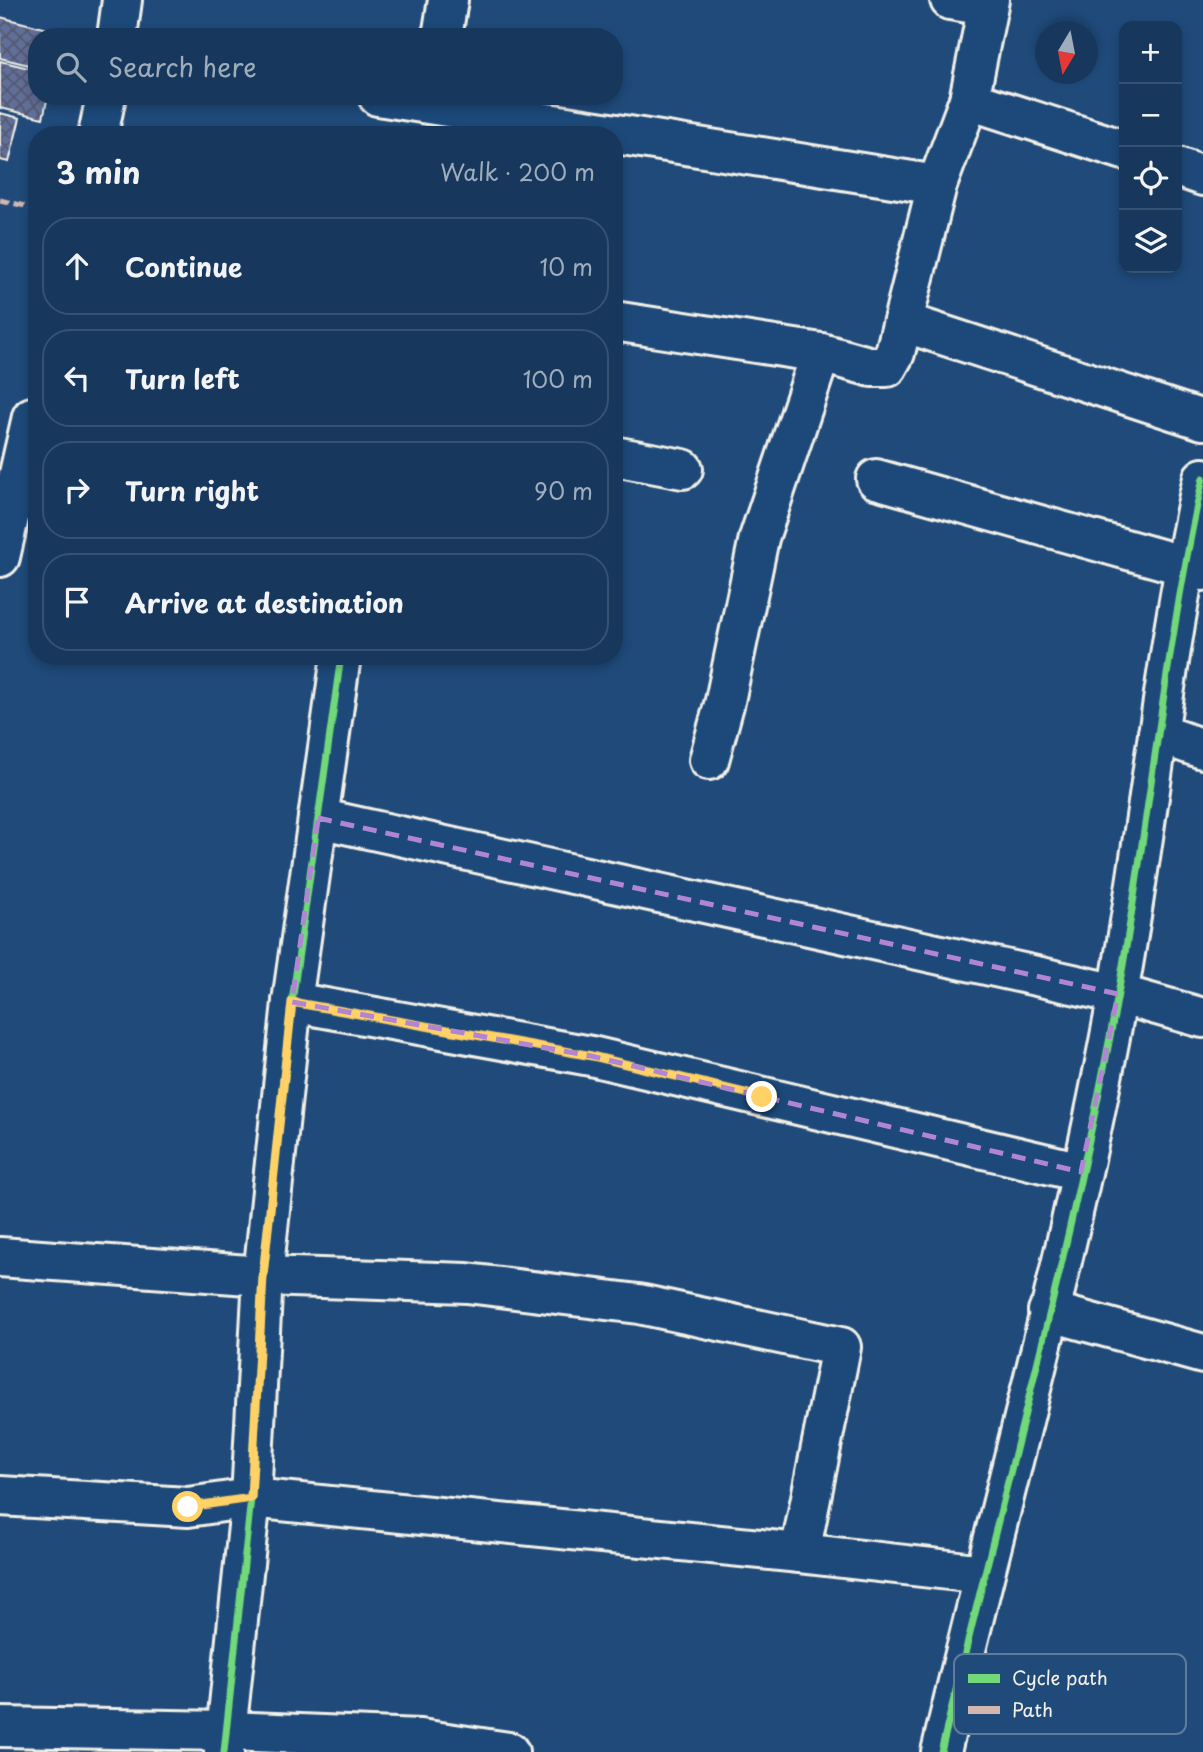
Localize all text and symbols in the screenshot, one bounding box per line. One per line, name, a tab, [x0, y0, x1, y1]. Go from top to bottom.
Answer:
north arrow	[1035, 21, 1098, 84]
map controls	[1119, 21, 1182, 273]
button: +	[1119, 21, 1182, 84]
search box	[28, 28, 623, 105]
text: Search here	[108, 47, 257, 86]
icon: search	[52, 48, 90, 86]
button: −	[1119, 84, 1182, 147]
button: locate	[1119, 147, 1182, 210]
text: 3 min	[56, 149, 141, 194]
text: Walk · 200 m	[440, 154, 595, 189]
button: layers	[1119, 210, 1182, 273]
icon: ahead	[58, 247, 96, 285]
text: Continue	[125, 247, 242, 286]
text: 10 m	[539, 249, 593, 284]
icon: left	[58, 359, 96, 397]
text: Turn left	[125, 359, 240, 398]
text: 100 m	[523, 361, 593, 396]
icon: right	[58, 471, 96, 509]
text: Turn right	[125, 471, 259, 510]
text: 90 m	[534, 473, 593, 508]
icon: arrive	[58, 583, 96, 621]
text: Arrive at destination	[125, 583, 404, 622]
route end	[746, 1081, 777, 1112]
route start	[172, 1491, 203, 1522]
legend	[954, 1654, 1186, 1734]
text: Cycle path	[1012, 1663, 1108, 1691]
text: Path	[1012, 1695, 1053, 1723]

